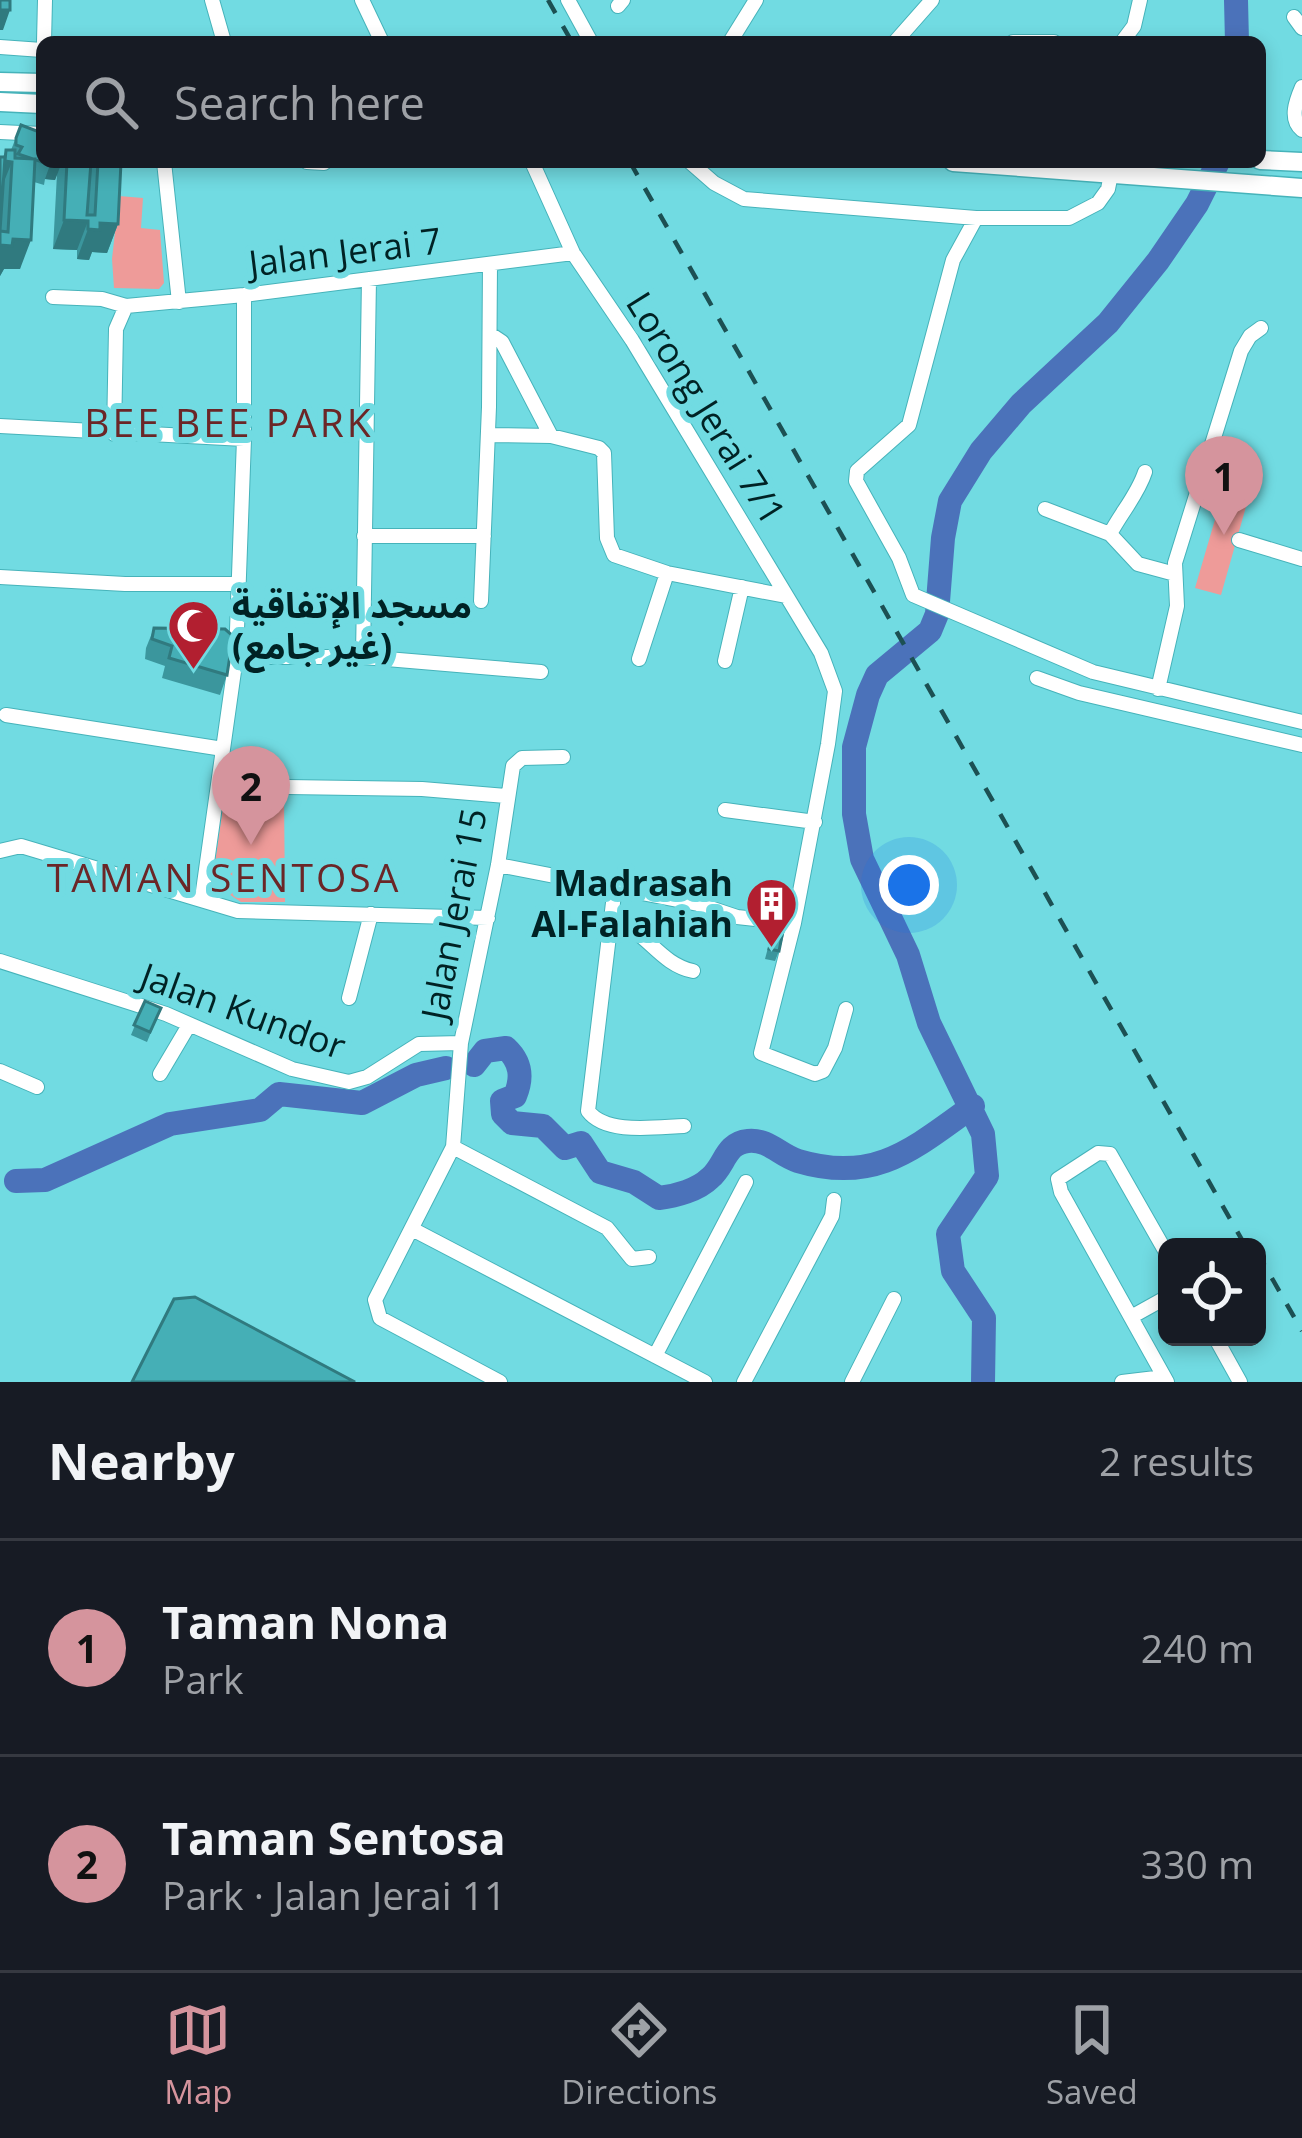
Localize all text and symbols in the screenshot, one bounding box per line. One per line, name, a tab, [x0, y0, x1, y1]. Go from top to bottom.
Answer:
search box	[36, 36, 1266, 168]
icon: search	[78, 69, 144, 135]
text: Search here	[174, 72, 425, 133]
street label: Jalan Jerai 7	[243, 215, 444, 288]
street label: Lorong Jerai 7/1	[615, 282, 797, 533]
district label: BEE BEE PARK	[84, 395, 374, 448]
pin: 1	[1185, 436, 1263, 535]
place label: مسجد الإتفاقية (غير جامع)	[232, 580, 472, 673]
mosque icon: مسجد الإتفاقية (غير جامع)	[165, 598, 221, 672]
pin: 2	[212, 746, 290, 845]
street label: Jalan Jerai 15	[408, 804, 498, 1027]
district label: TAMAN SENTOSA	[47, 850, 401, 903]
your location	[879, 855, 939, 915]
place label: Madrasah Al-Falahiah	[531, 858, 733, 948]
building icon: Madrasah Al-Falahiah	[744, 876, 800, 950]
street label: Jalan Kundor	[131, 950, 353, 1070]
map controls	[1158, 1238, 1266, 1346]
button: locate	[1158, 1238, 1266, 1346]
text: Nearby	[48, 1425, 235, 1495]
text: 2 results	[1099, 1434, 1254, 1487]
text: Taman Nona	[162, 1591, 449, 1652]
text: 1	[76, 1621, 98, 1674]
text: 240 m	[1141, 1621, 1254, 1674]
text: Park	[162, 1652, 244, 1705]
text: Taman Sentosa	[162, 1807, 506, 1868]
text: 2	[76, 1837, 98, 1890]
text: 330 m	[1141, 1837, 1254, 1890]
text: Park · Jalan Jerai 11	[162, 1868, 506, 1921]
tab: Map	[164, 1997, 233, 2114]
tab: Directions	[561, 1997, 717, 2114]
tab: Saved	[1046, 1997, 1138, 2114]

